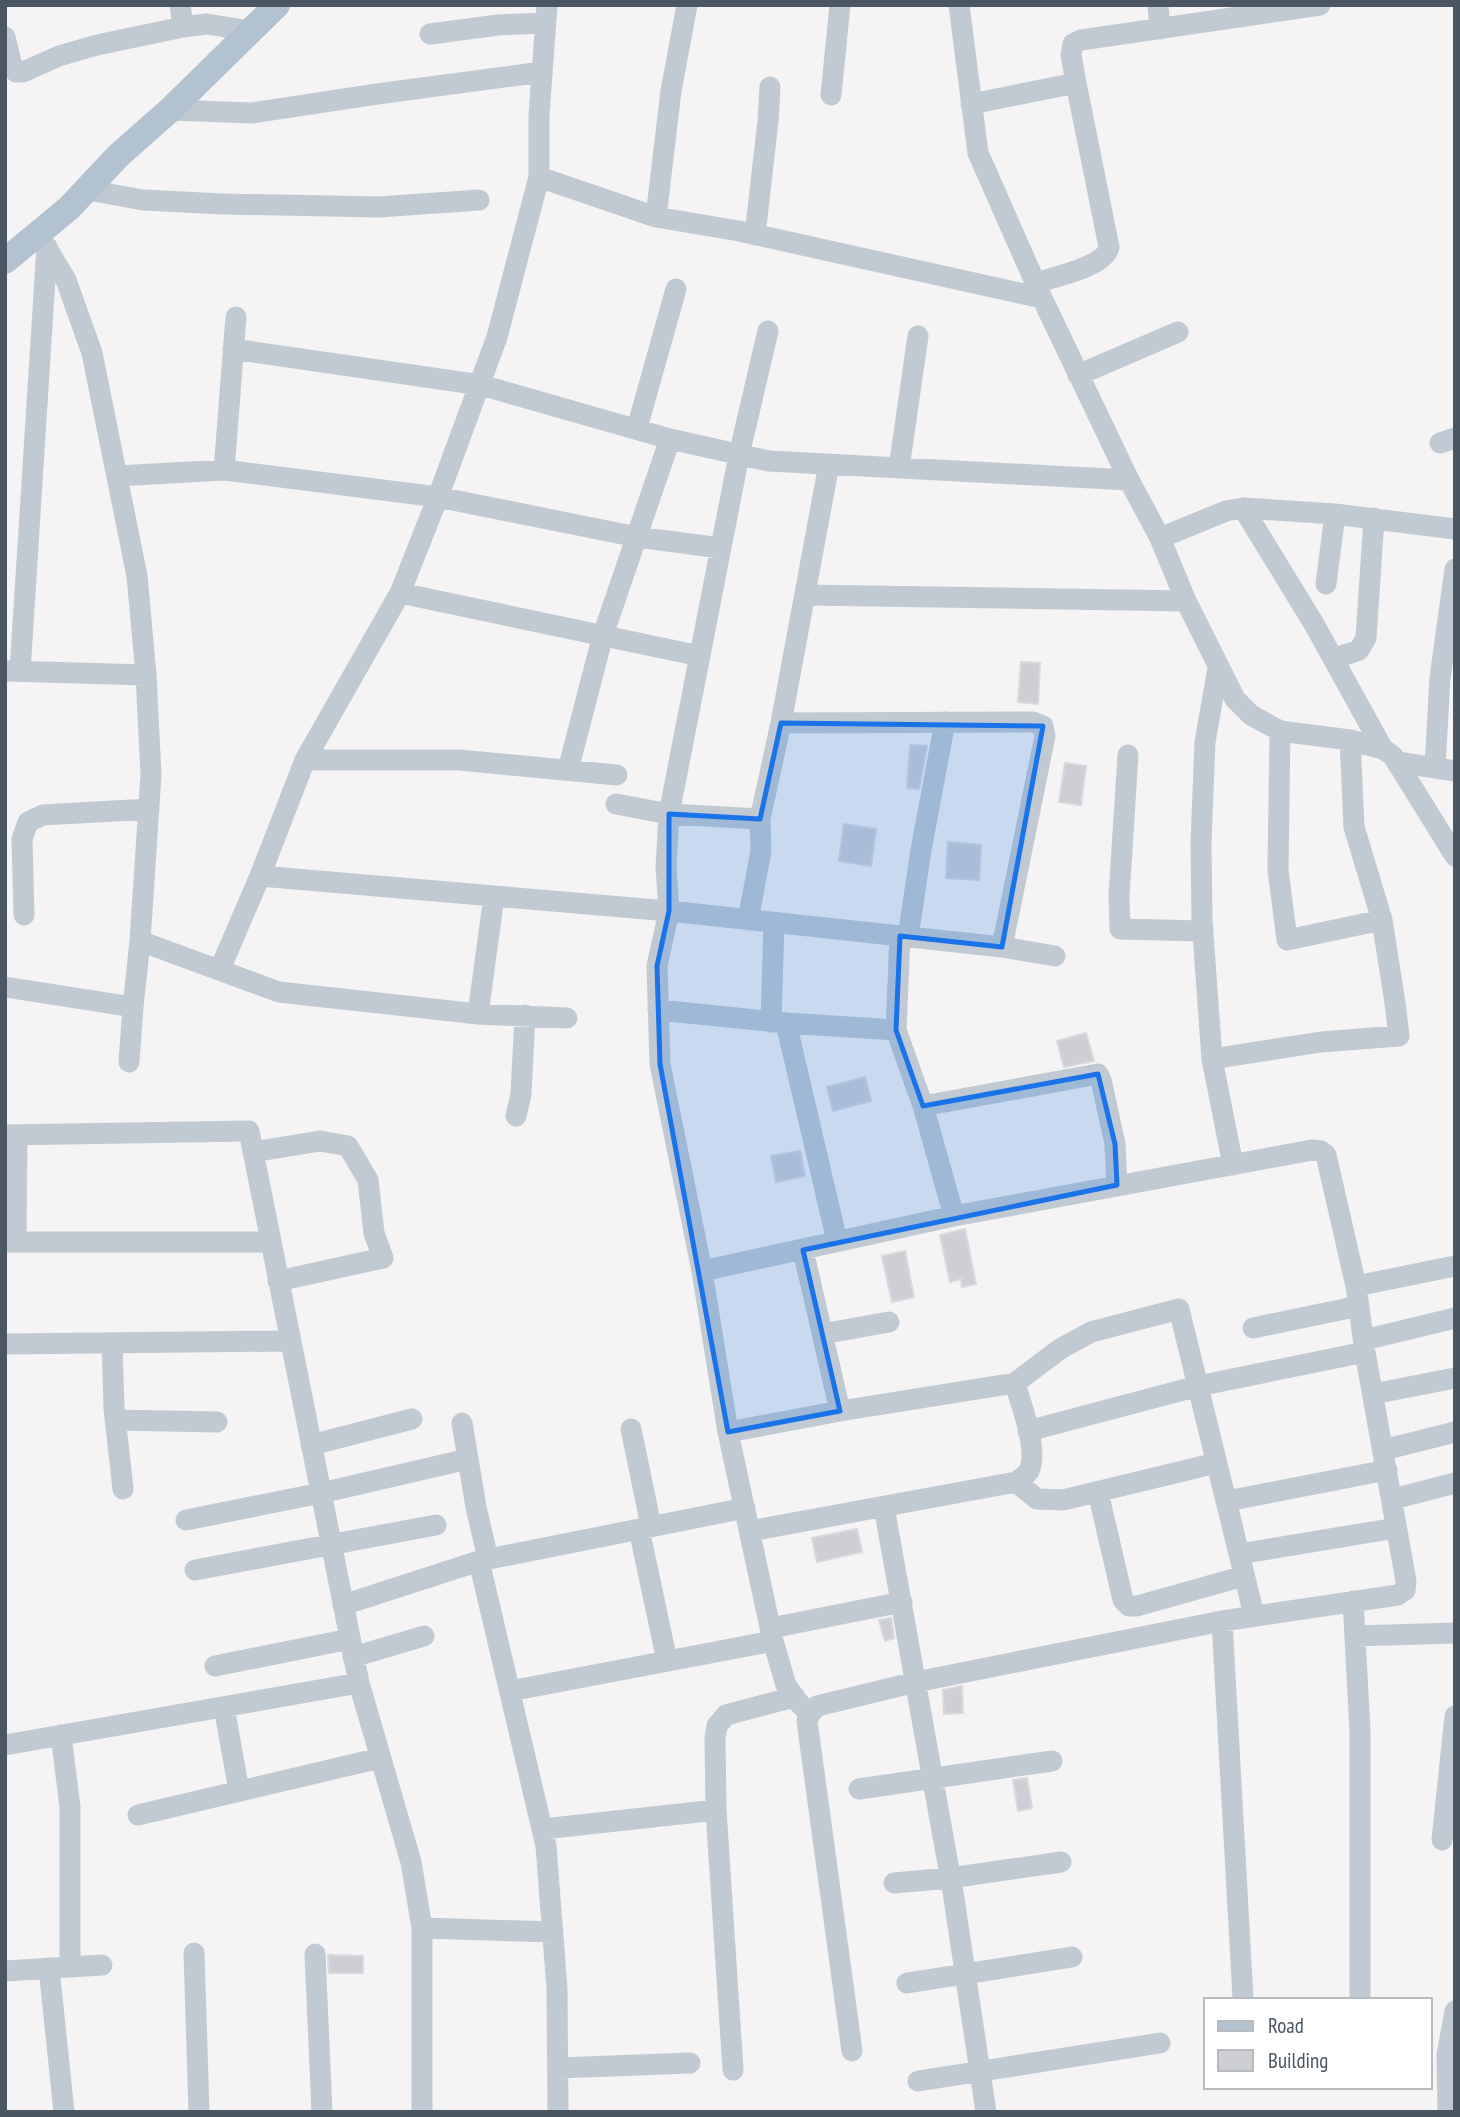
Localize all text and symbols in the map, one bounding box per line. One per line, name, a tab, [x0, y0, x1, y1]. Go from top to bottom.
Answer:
legend	[1204, 1998, 1432, 2089]
text: Road	[1268, 2012, 1304, 2039]
text: Building	[1268, 2047, 1328, 2074]

